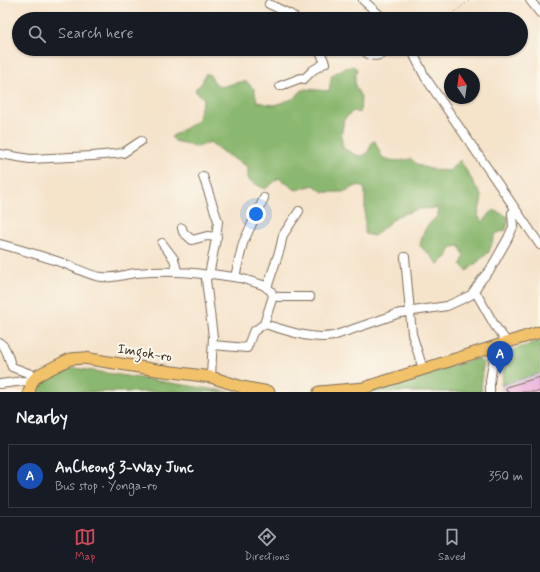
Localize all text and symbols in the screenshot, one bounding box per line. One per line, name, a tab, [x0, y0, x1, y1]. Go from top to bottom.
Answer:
search box	[12, 12, 528, 56]
icon: search	[26, 23, 48, 45]
text: Search here	[58, 24, 134, 44]
north arrow	[444, 68, 480, 104]
your location	[246, 204, 266, 224]
street label: Imgok-ro	[116, 340, 173, 368]
pin: A	[487, 341, 513, 374]
text: Nearby	[16, 407, 68, 429]
text: AnCheong 3-Way Junc	[55, 458, 194, 478]
text: A	[26, 468, 34, 485]
text: 350 m	[489, 468, 523, 485]
text: Bus stop · Yonga-ro	[55, 478, 157, 495]
tab: Map	[74, 526, 96, 564]
tab: Directions	[244, 526, 290, 564]
tab: Saved	[438, 526, 466, 564]

